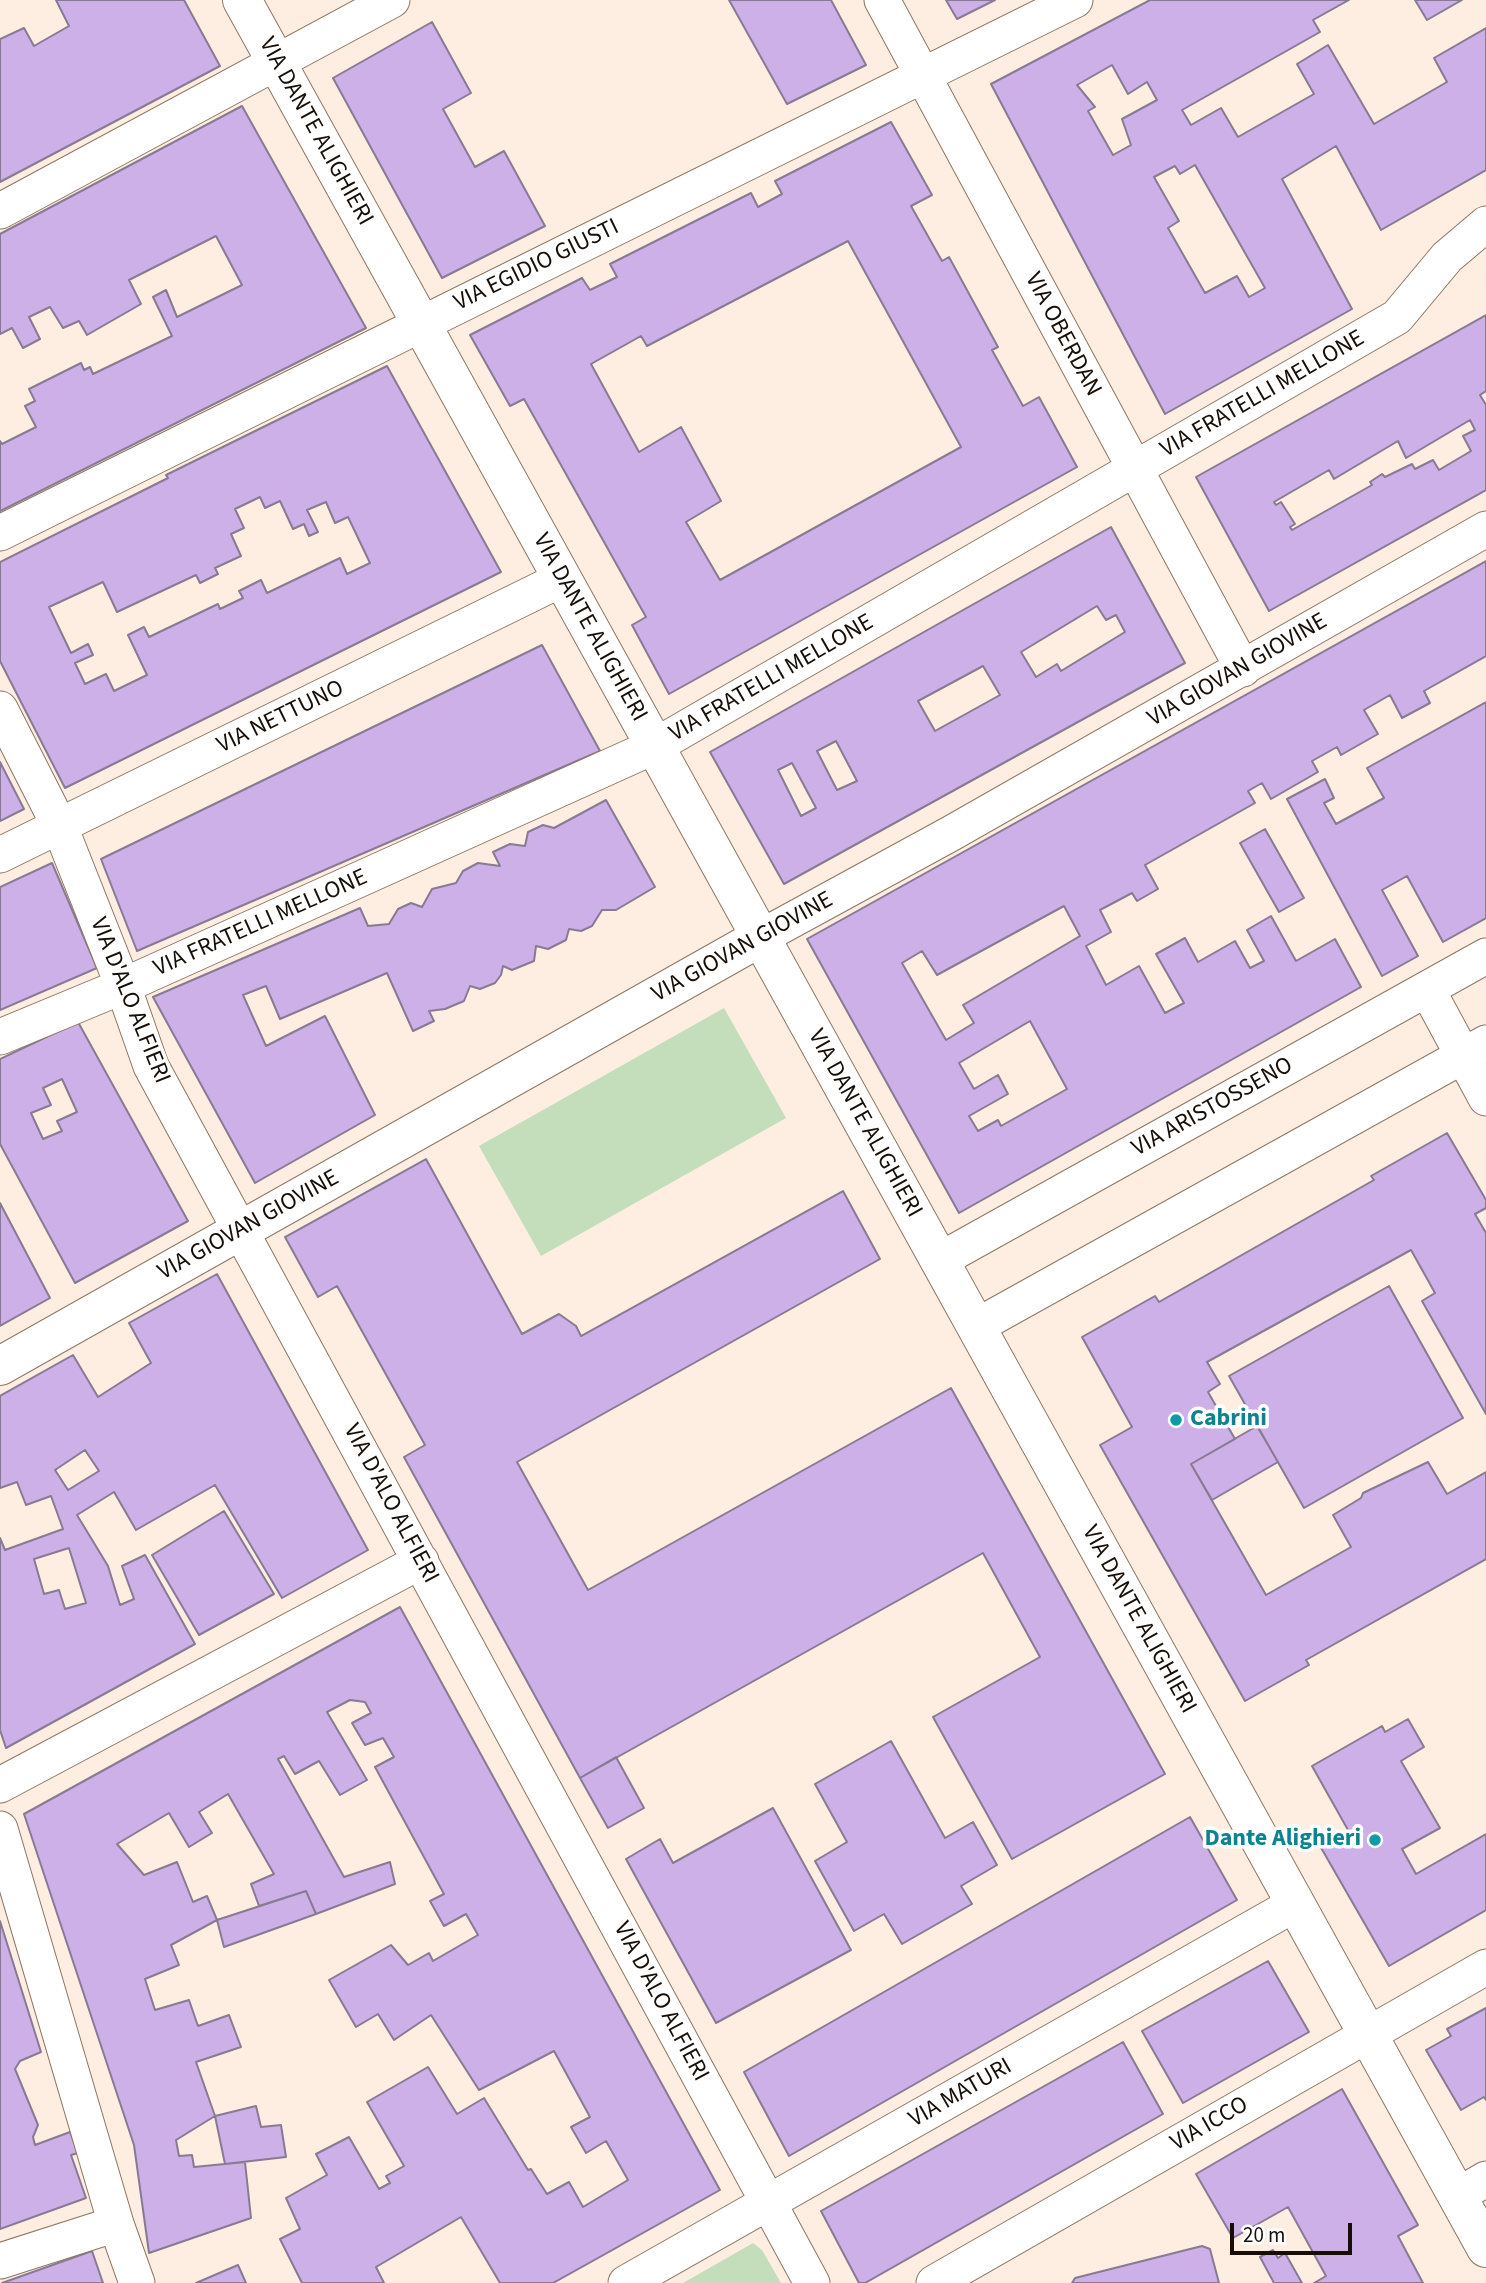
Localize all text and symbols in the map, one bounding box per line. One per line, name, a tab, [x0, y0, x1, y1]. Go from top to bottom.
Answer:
street label: VIA DANTE ALIGHIERI	[251, 33, 379, 231]
street label: VIA EGIDIO GIUSTI	[450, 214, 624, 318]
street label: VIA OBERDAN	[1017, 268, 1107, 402]
street label: VIA FRATELLI MELLONE	[1156, 325, 1370, 465]
street label: VIA DANTE ALIGHIERI	[525, 529, 653, 727]
street label: VIA GIOVAN GIOVINE	[1143, 608, 1333, 734]
street label: VIA FRATELLI MELLONE	[665, 609, 879, 749]
street label: VIA NETTUNO	[213, 675, 349, 761]
street label: VIA FRATELLI MELLONE	[150, 864, 372, 984]
street label: VIA GIOVAN GIOVINE	[648, 886, 838, 1010]
street label: VIA D'ALO ALFIERI	[83, 914, 175, 1088]
street label: VIA DANTE ALIGHIERI	[800, 1025, 928, 1223]
street label: VIA ARISTOSSENO	[1128, 1052, 1298, 1164]
street label: VIA GIOVAN GIOVINE	[154, 1164, 344, 1288]
place label: Cabrini	[1190, 1406, 1267, 1434]
marker: Cabrini	[1168, 1412, 1184, 1428]
street label: VIA D'ALO ALFIERI	[336, 1419, 444, 1589]
street label: VIA DANTE ALIGHIERI	[1074, 1521, 1202, 1719]
place label: Dante Alighieri	[1204, 1826, 1361, 1854]
marker: Dante Alighieri	[1367, 1832, 1383, 1848]
street label: VIA D'ALO ALFIERI	[606, 1917, 714, 2087]
street label: VIA MATURI	[904, 2053, 1018, 2135]
street label: VIA ICCO	[1166, 2091, 1254, 2159]
scale bar	[1234, 2210, 1356, 2254]
text: 20 m	[1243, 2220, 1285, 2250]

